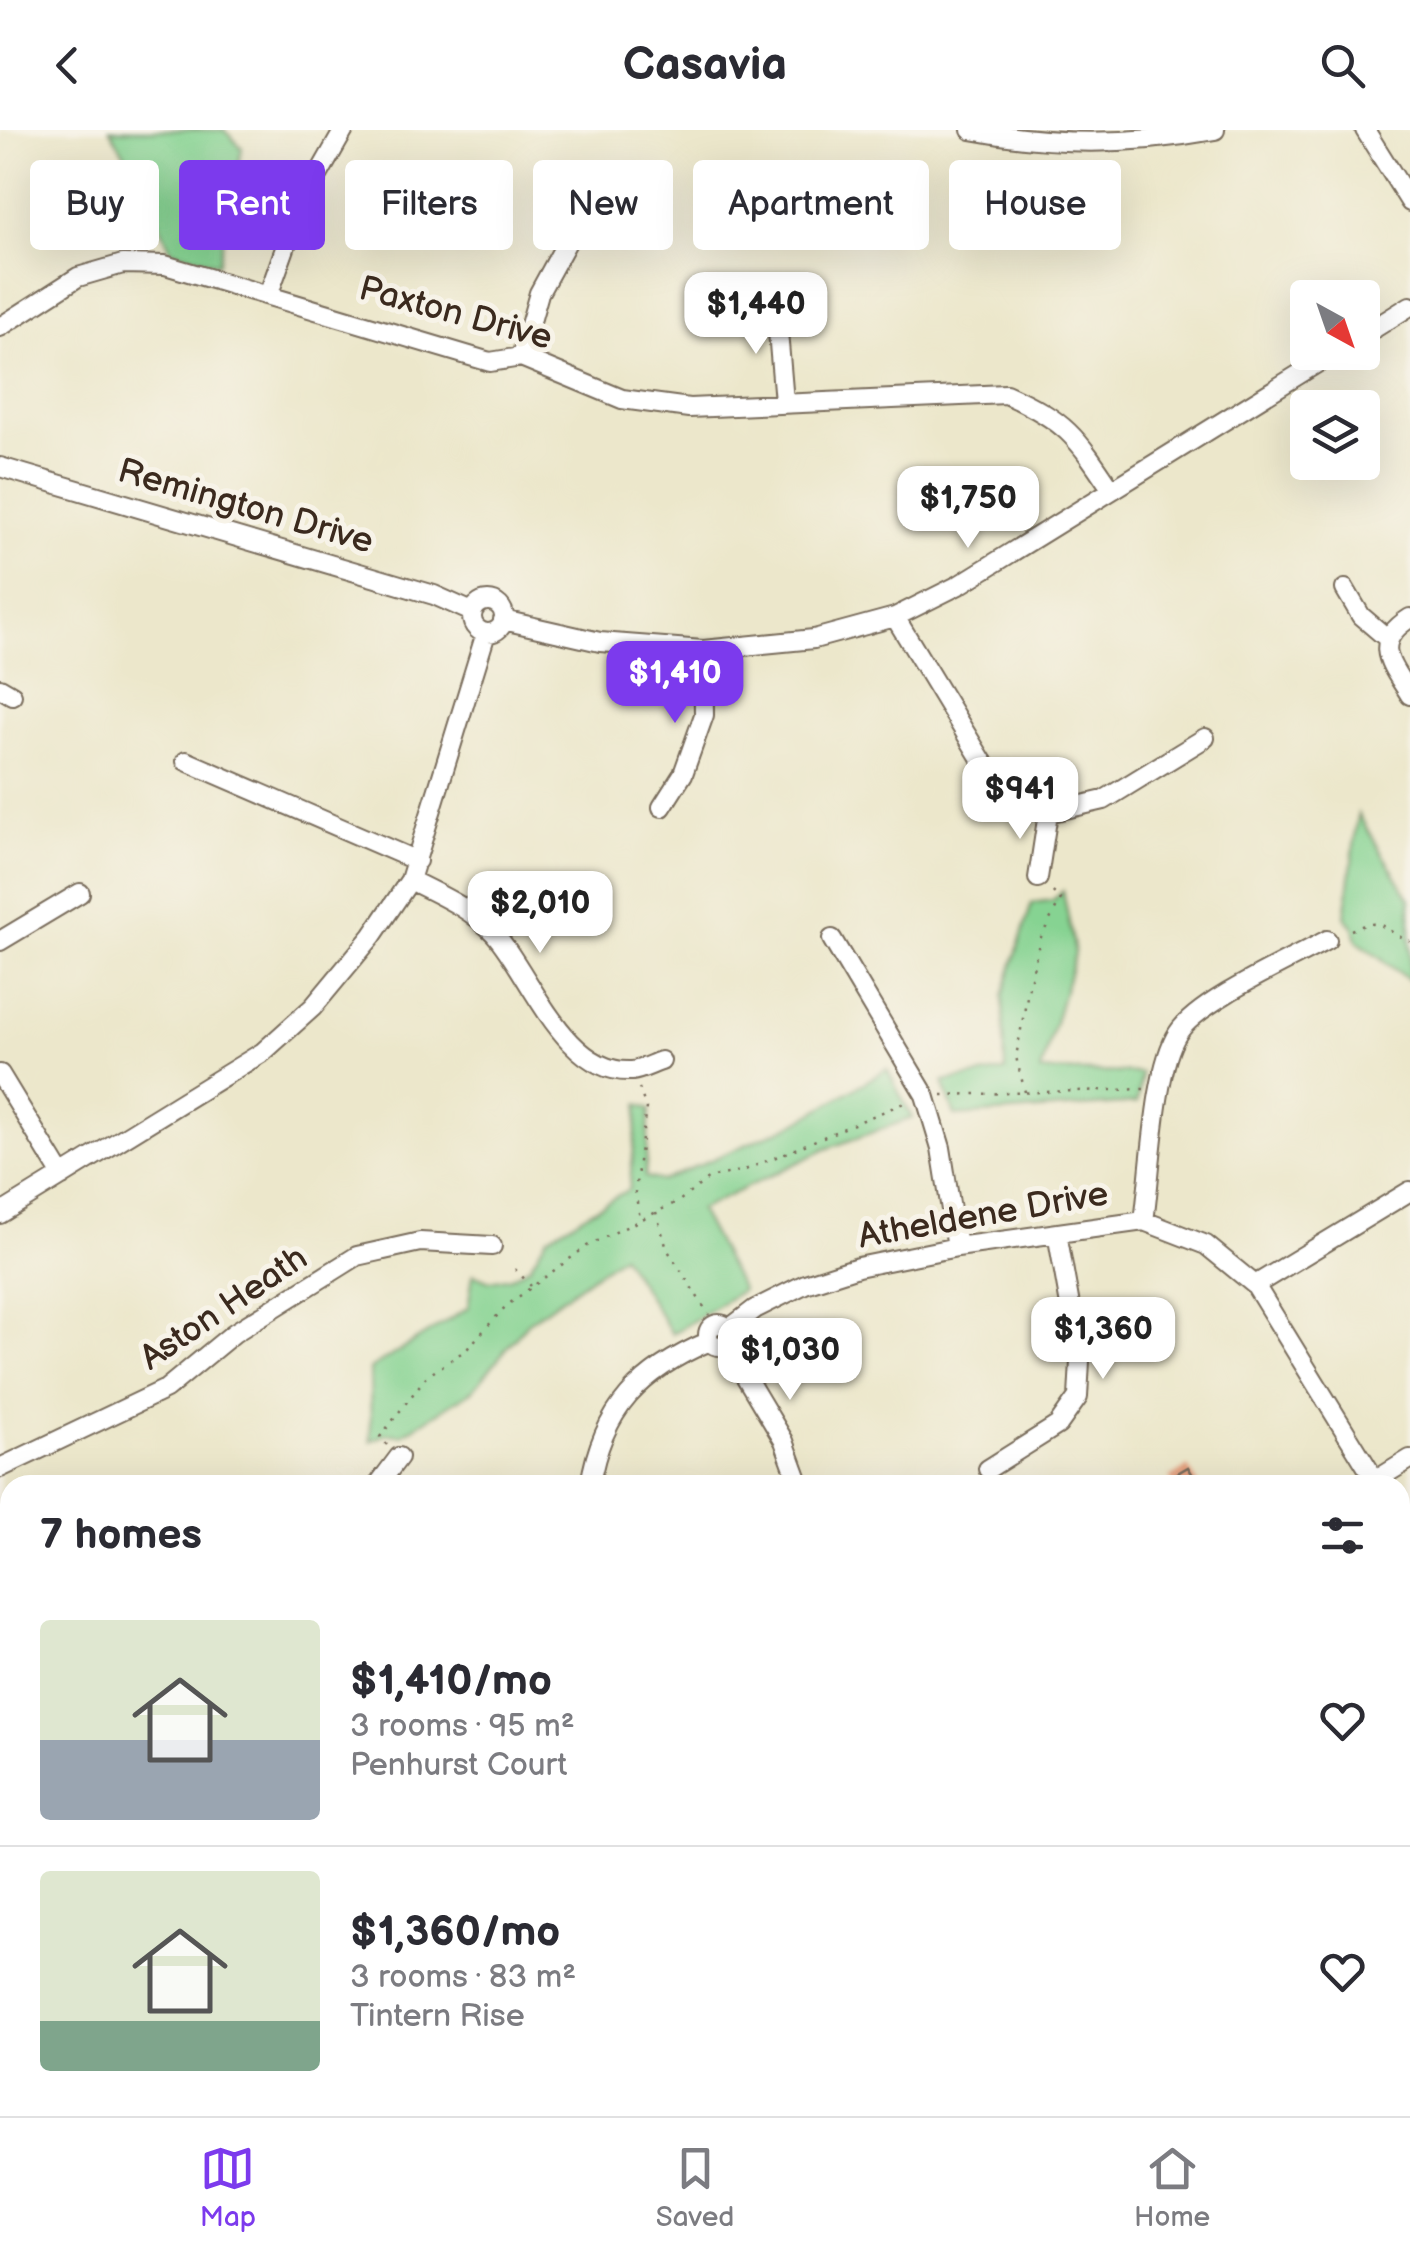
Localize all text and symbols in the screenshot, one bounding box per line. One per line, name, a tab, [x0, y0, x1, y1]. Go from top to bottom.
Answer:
icon: back	[40, 38, 95, 93]
text: Casavia	[623, 38, 787, 93]
icon: search	[1315, 38, 1370, 93]
chip: Buy	[30, 160, 159, 250]
chip: Rent	[179, 160, 325, 250]
chip: Filters	[345, 160, 513, 250]
chip: New	[533, 160, 673, 250]
chip: Apartment	[693, 160, 929, 250]
chip: House	[949, 160, 1121, 250]
street label: Paxton Drive	[354, 267, 557, 360]
pin: $1,440	[675, 272, 837, 357]
north arrow	[1290, 280, 1380, 370]
map controls	[1290, 280, 1380, 480]
text: $1,440	[706, 285, 806, 324]
button: layers	[1290, 390, 1380, 480]
street label: Remington Drive	[113, 449, 378, 563]
pin: $1,750	[887, 466, 1049, 551]
text: $1,750	[919, 479, 1017, 518]
pin: $1,410	[594, 641, 756, 726]
text: $1,410	[628, 654, 722, 693]
pin: $941	[961, 757, 1079, 842]
text: $941	[984, 770, 1056, 809]
pin: $2,010	[459, 871, 621, 956]
text: $2,010	[490, 884, 590, 923]
street label: Atheldene Drive	[855, 1172, 1111, 1259]
street label: Aston Heath	[132, 1237, 316, 1380]
pin: $1,360	[1022, 1297, 1184, 1382]
text: $1,360	[1053, 1310, 1153, 1349]
pin: $1,030	[709, 1318, 871, 1403]
text: $1,030	[740, 1331, 840, 1370]
icon: filters	[1315, 1508, 1370, 1563]
text: 7 homes	[40, 1510, 202, 1561]
text: $1,410/mo	[350, 1656, 552, 1707]
icon: home	[120, 1660, 240, 1780]
icon: heart	[1315, 1693, 1370, 1748]
text: 3 rooms · 95 m²	[350, 1707, 575, 1746]
text: Penhurst Court	[350, 1746, 567, 1785]
text: $1,360/mo	[350, 1907, 560, 1958]
icon: home	[120, 1911, 240, 2031]
icon: heart	[1315, 1944, 1370, 1999]
text: 3 rooms · 83 m²	[350, 1958, 576, 1997]
text: Tintern Rise	[350, 1997, 525, 2036]
tab: Map	[200, 2141, 256, 2234]
tab: Saved	[656, 2141, 734, 2234]
tab: Home	[1134, 2141, 1210, 2234]

